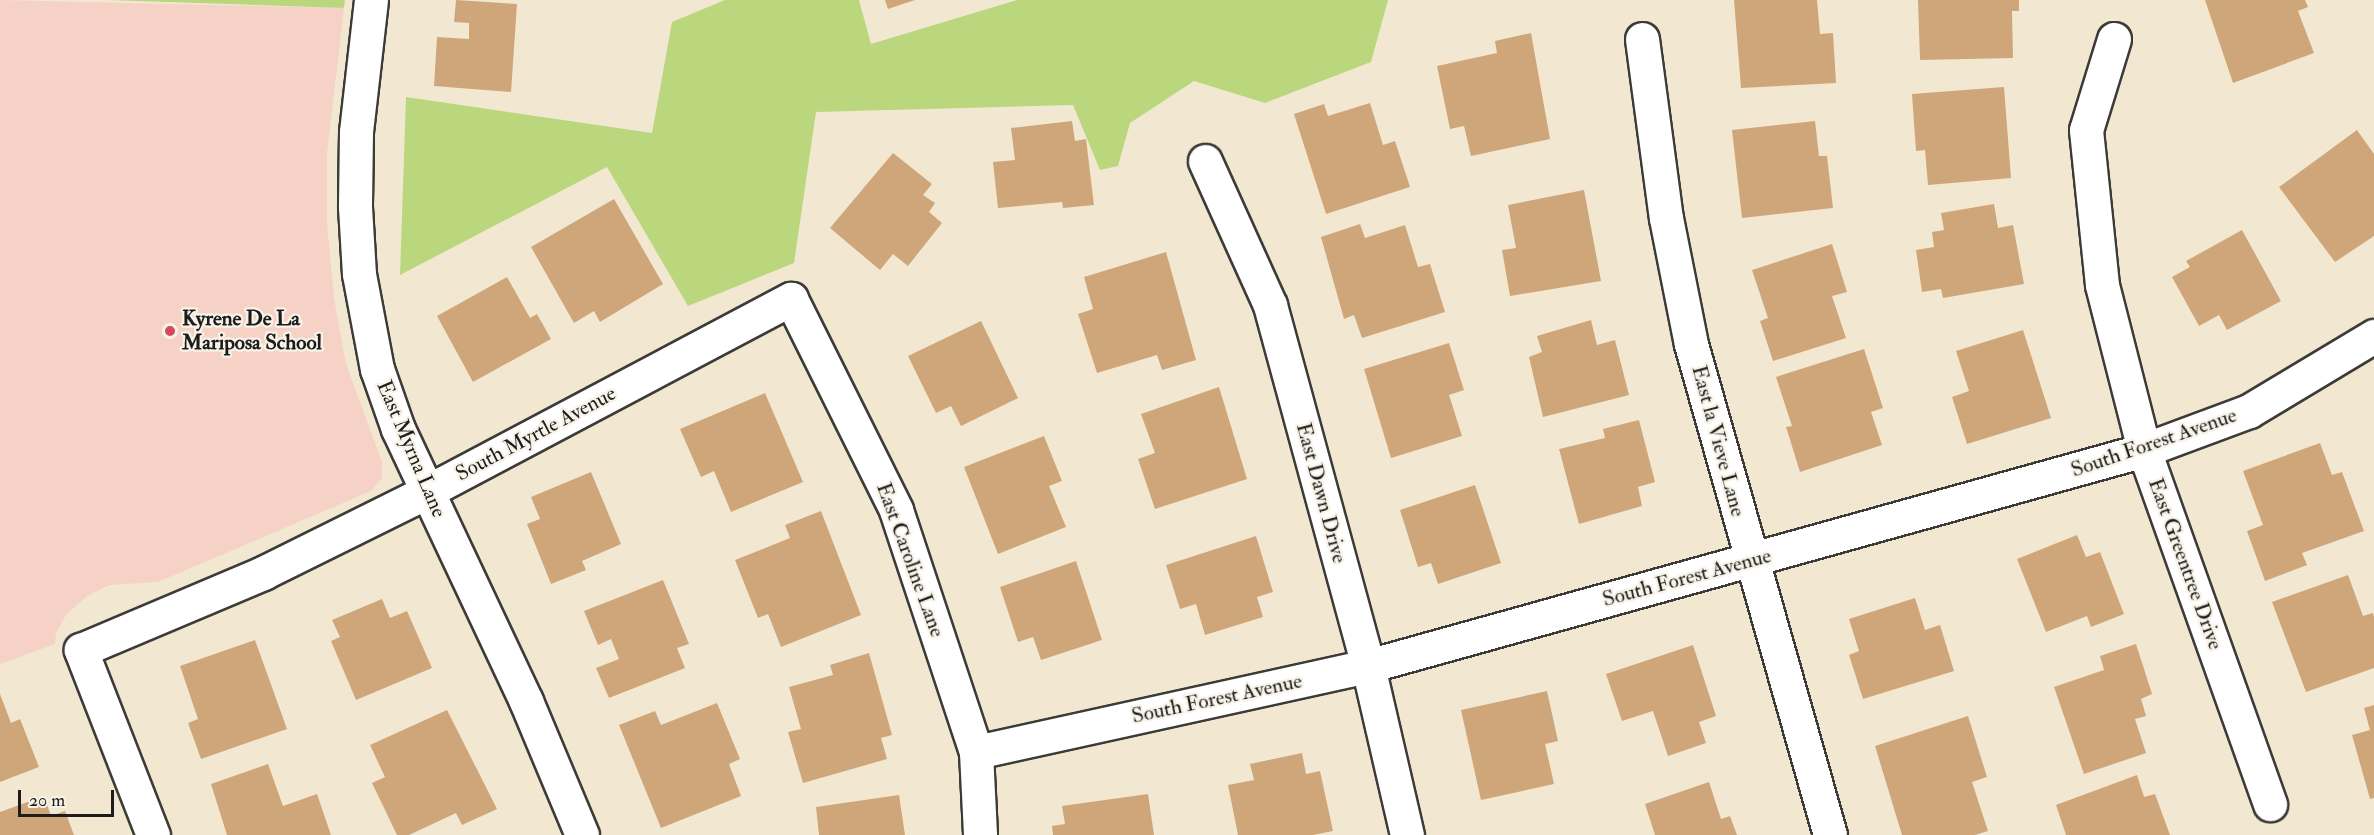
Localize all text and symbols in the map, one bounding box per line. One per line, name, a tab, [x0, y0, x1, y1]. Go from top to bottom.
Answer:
place label: Kyrene De La Mariposa School	[182, 306, 322, 356]
marker: Kyrene De La Mariposa School	[163, 324, 177, 338]
street label: East la Vieve Lane	[1686, 363, 1750, 519]
street label: East Myrna Lane	[371, 377, 451, 521]
street label: South Myrtle Avenue	[452, 381, 620, 487]
street label: South Forest Avenue	[2068, 403, 2240, 483]
street label: East Dawn Drive	[1290, 420, 1352, 566]
street label: East Greentree Drive	[2142, 475, 2228, 653]
street label: East Caroline Lane	[870, 479, 950, 641]
street label: South Forest Avenue	[1600, 543, 1774, 613]
street label: South Forest Avenue	[1130, 669, 1304, 729]
scale bar	[21, 778, 117, 816]
text: 20 m	[29, 789, 65, 812]

